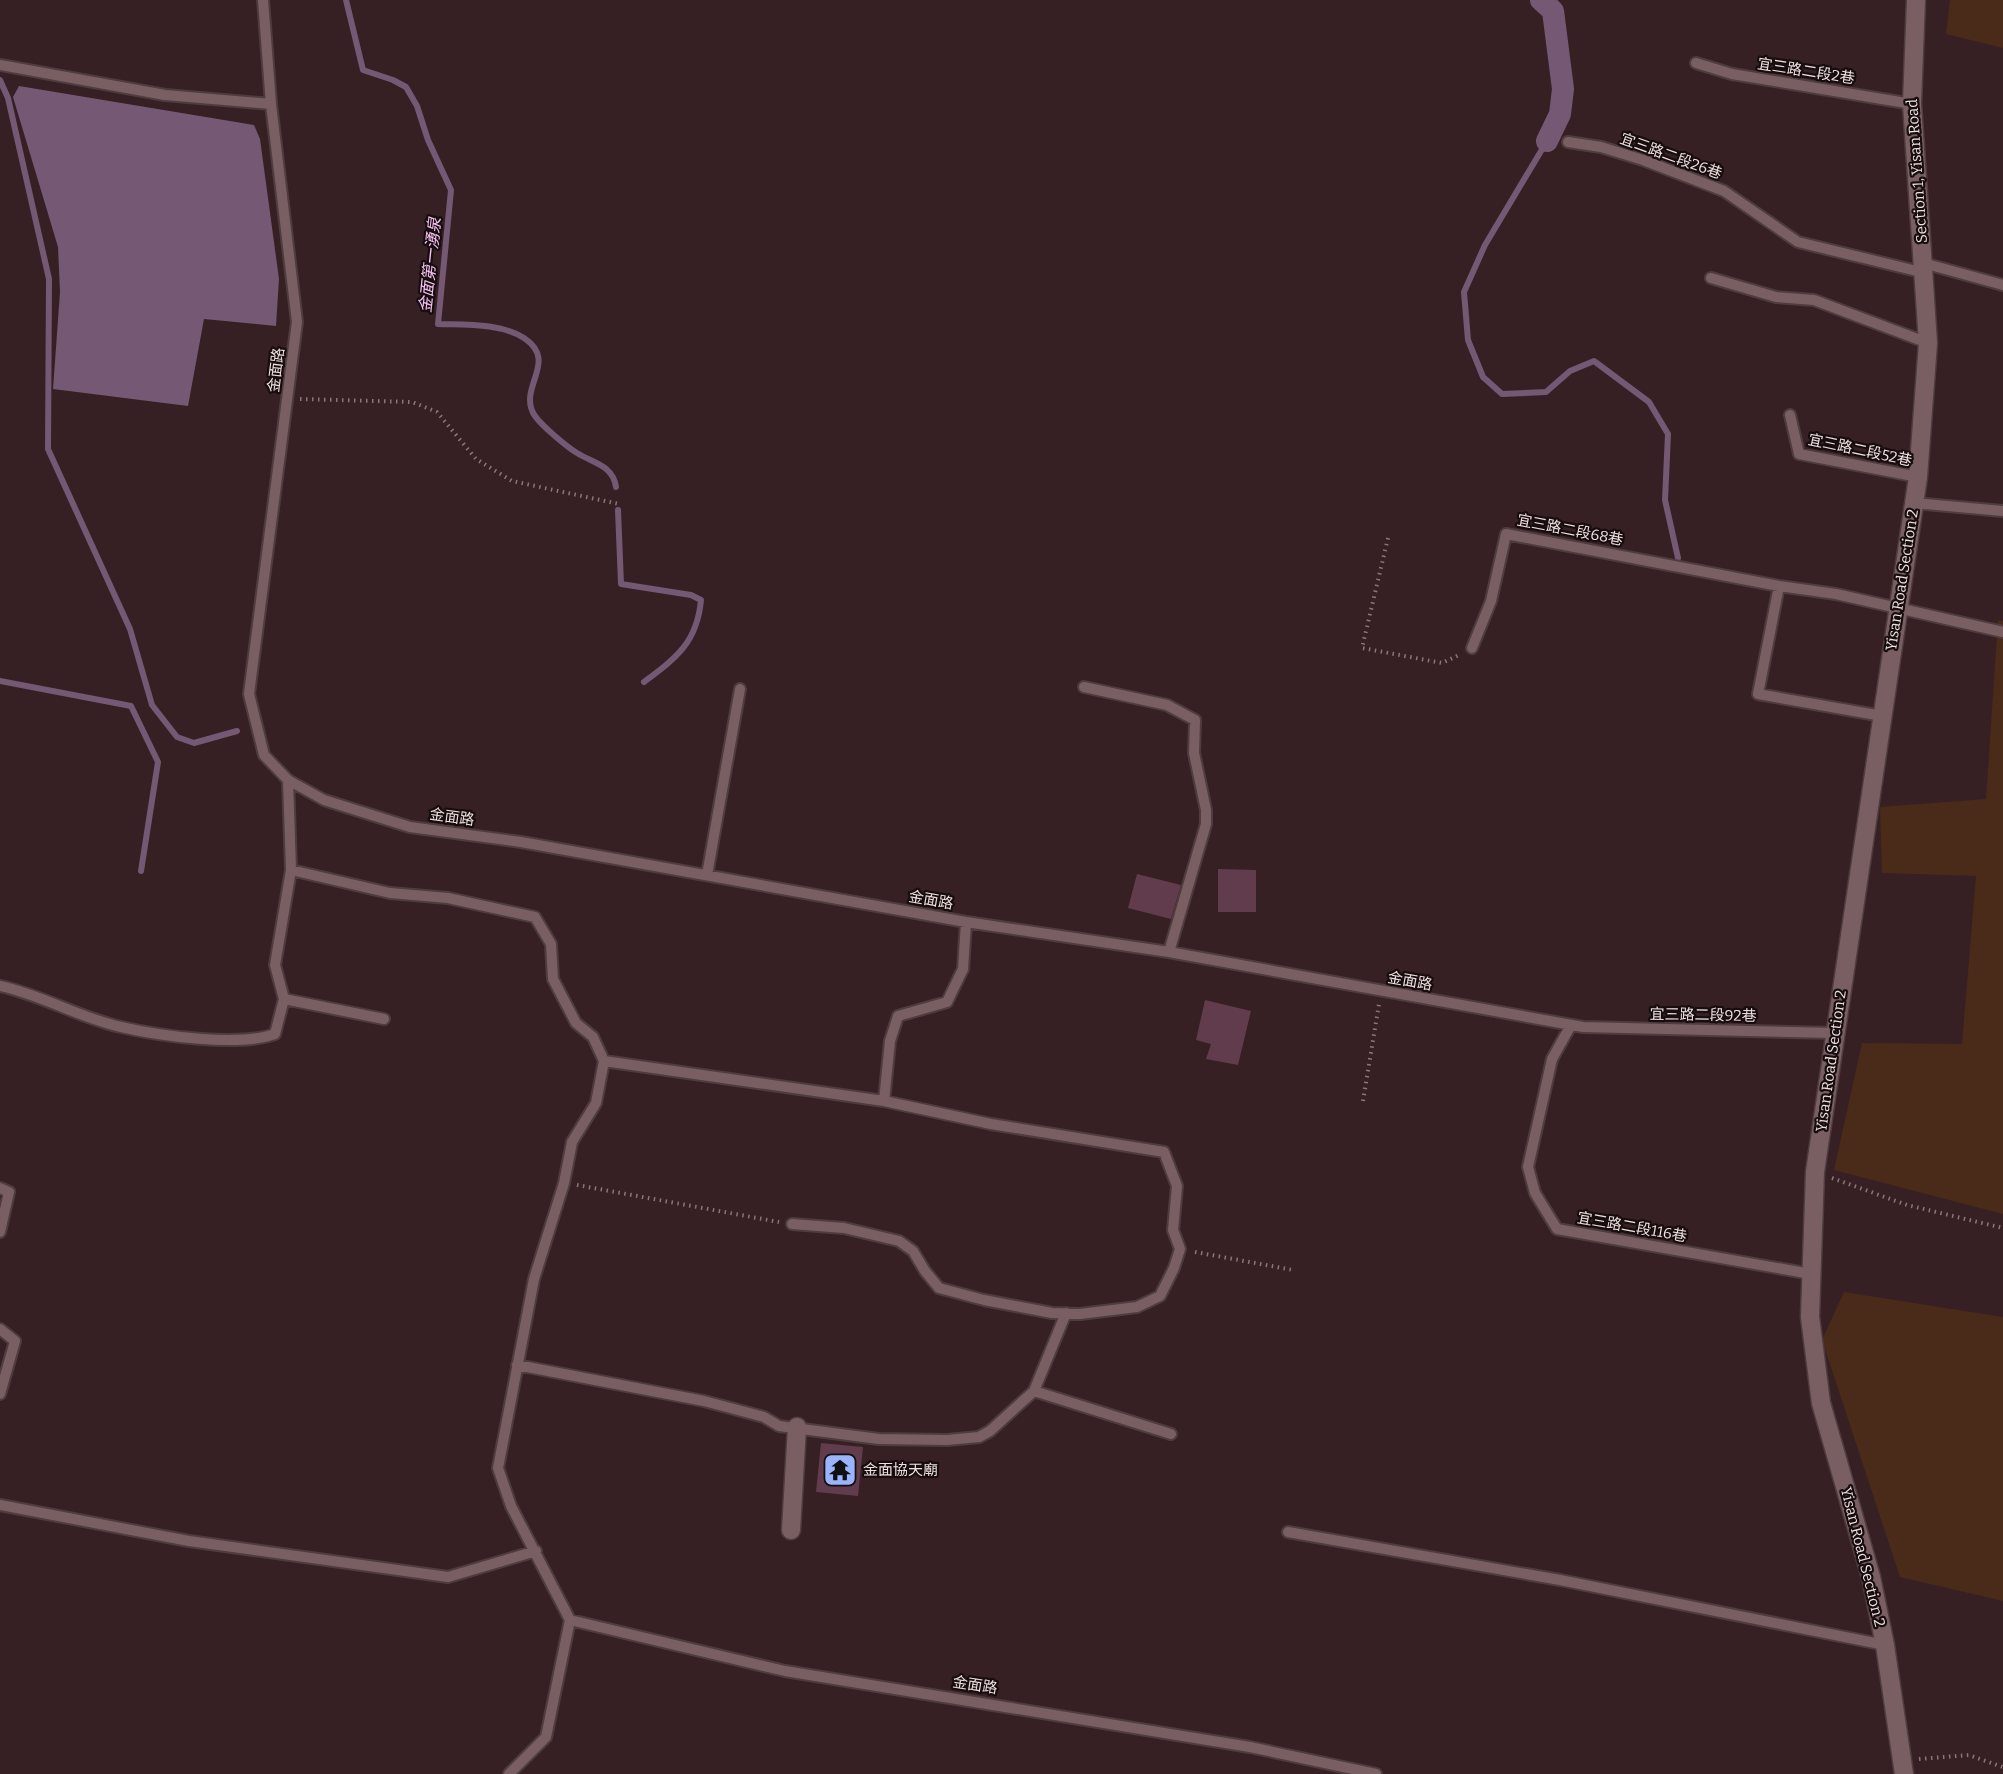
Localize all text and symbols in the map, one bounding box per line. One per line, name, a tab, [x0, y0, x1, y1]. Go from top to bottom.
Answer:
street label: 宜三路二段2巷	[1756, 54, 1856, 88]
street label: Section 1, Yisan Road	[1903, 98, 1931, 244]
street label: 宜三路二段26巷	[1618, 129, 1724, 183]
water label: 金面第一湧泉	[416, 215, 445, 314]
street label: 金面路	[264, 347, 288, 393]
street label: 宜三路二段52巷	[1806, 430, 1914, 470]
street label: Yisan Road Section 2	[1882, 508, 1922, 652]
street label: 宜三路二段68巷	[1515, 511, 1625, 549]
street label: 金面路	[428, 805, 476, 829]
street label: 金面路	[907, 887, 955, 913]
street label: 金面路	[1386, 968, 1434, 994]
street label: Yisan Road Section 2	[1812, 989, 1850, 1133]
street label: 宜三路二段92巷	[1649, 1005, 1757, 1025]
street label: 宜三路二段116巷	[1576, 1208, 1688, 1246]
temple icon: 金面協天廟	[822, 1452, 858, 1488]
place label: 金面協天廟	[863, 1461, 938, 1479]
street label: Yisan Road Section 2	[1837, 1485, 1889, 1629]
street label: 金面路	[951, 1673, 999, 1697]

